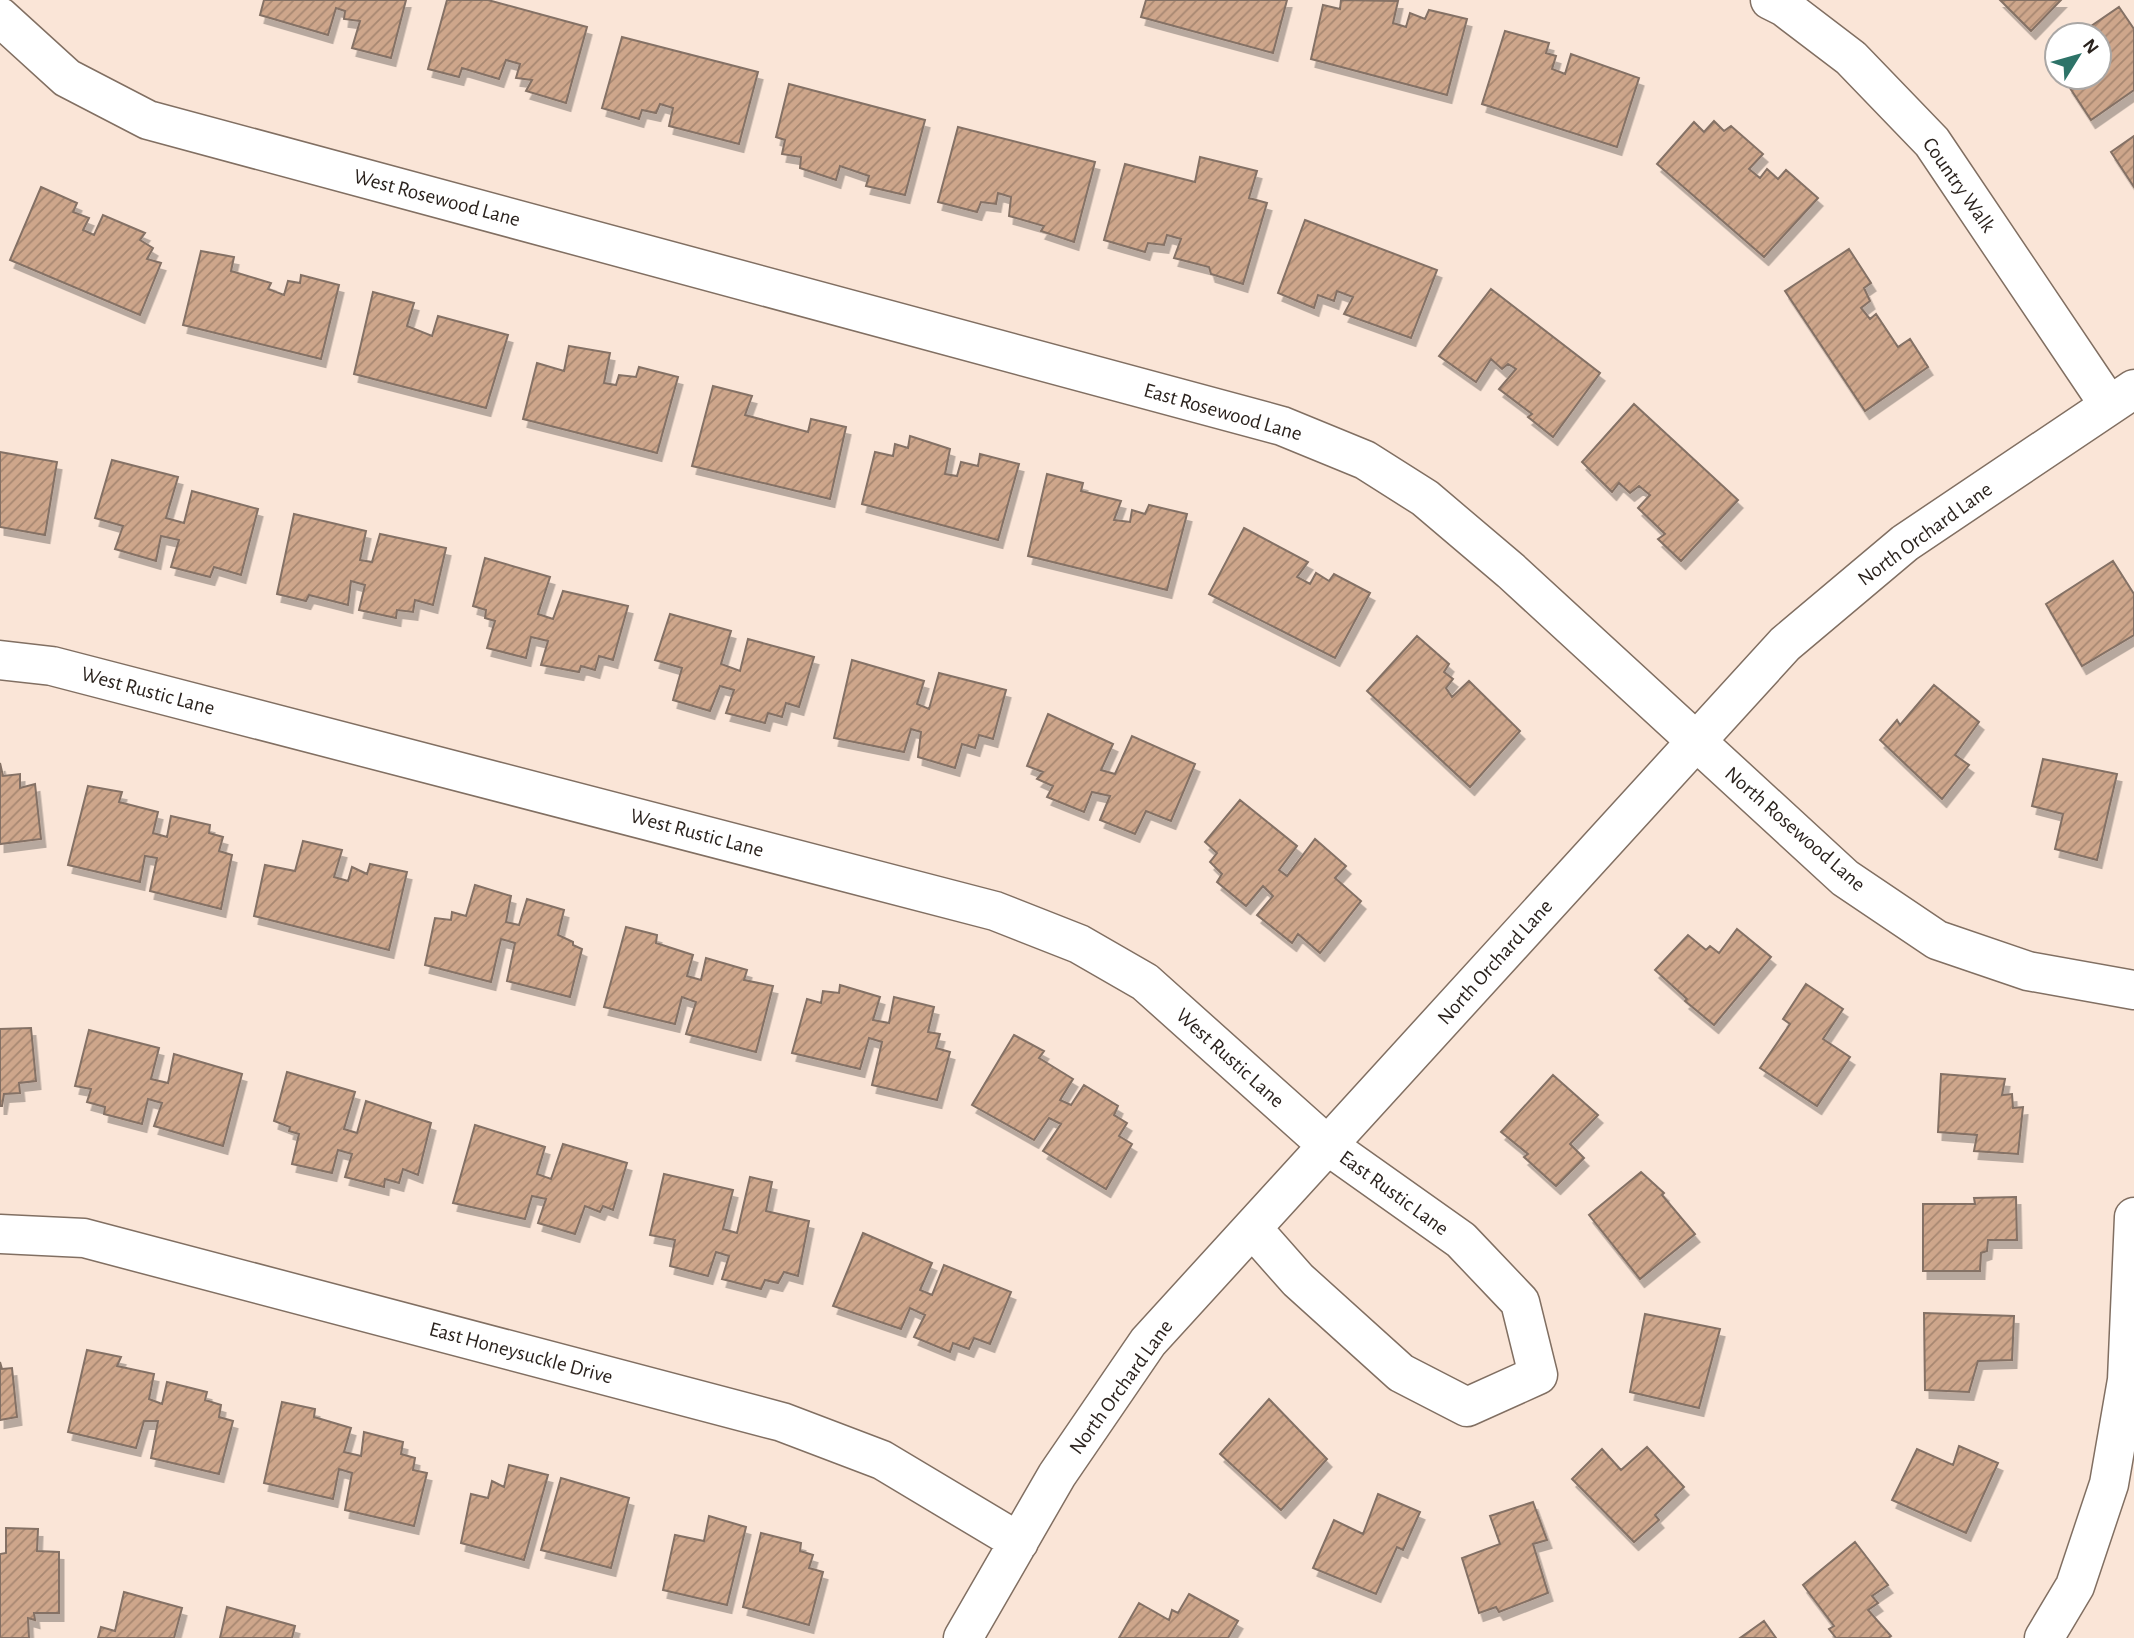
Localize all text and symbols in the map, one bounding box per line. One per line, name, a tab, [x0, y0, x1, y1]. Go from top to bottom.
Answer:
north arrow	[2043, 21, 2113, 91]
text: N	[2079, 36, 2102, 58]
street label: Country Walk	[1919, 134, 2000, 237]
street label: West Rosewood Lane	[351, 166, 523, 230]
street label: East Rosewood Lane	[1141, 379, 1305, 445]
street label: North Orchard Lane	[1854, 478, 1996, 590]
street label: West Rustic Lane	[79, 663, 217, 719]
street label: North Rosewood Lane	[1721, 763, 1869, 895]
street label: West Rustic Lane	[628, 805, 766, 861]
street label: North Orchard Lane	[1434, 895, 1556, 1029]
street label: West Rustic Lane	[1172, 1004, 1288, 1112]
street label: East Rustic Lane	[1336, 1147, 1452, 1239]
street label: North Orchard Lane	[1065, 1316, 1177, 1458]
street label: East Honeysuckle Drive	[427, 1318, 615, 1388]

